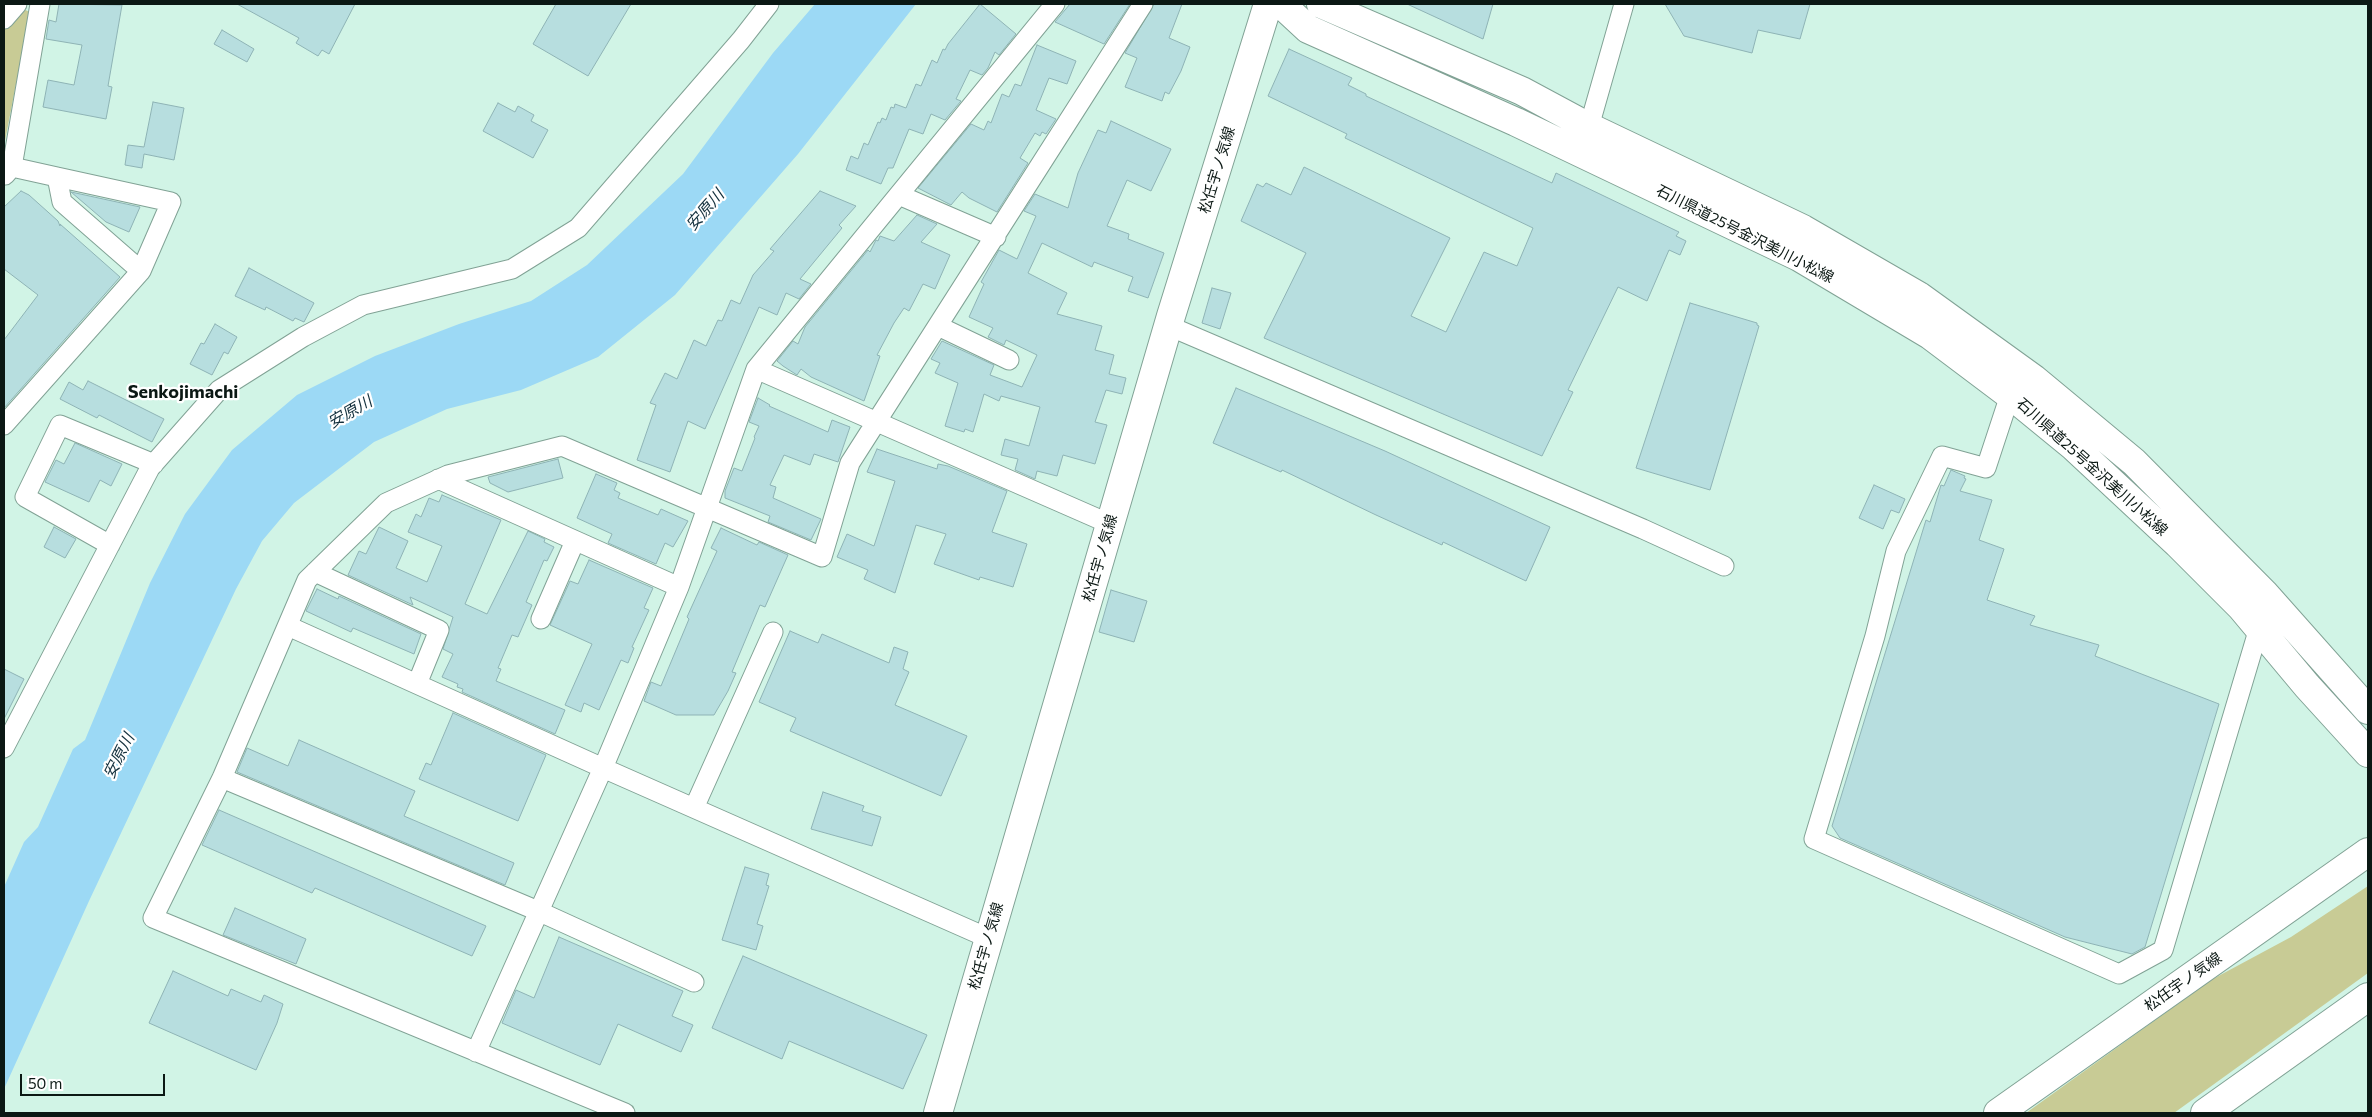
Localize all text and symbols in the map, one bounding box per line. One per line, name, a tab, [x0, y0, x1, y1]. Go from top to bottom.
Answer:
street label: 松任宇ノ気線	[1195, 124, 1239, 216]
street label: 石川県道25号金沢美川小松線	[1653, 181, 1837, 287]
water label: 安原川	[682, 186, 728, 234]
district label: Senkojimachi	[128, 381, 238, 403]
water label: 安原川	[324, 392, 376, 432]
street label: 石川県道25号金沢美川小松線	[2013, 394, 2171, 540]
street label: 松任宇ノ気線	[1079, 512, 1121, 604]
water label: 安原川	[100, 730, 138, 782]
street label: 松任宇ノ気線	[965, 900, 1007, 992]
street label: 松任宇ノ気線	[2141, 949, 2225, 1015]
scale bar	[22, 1064, 168, 1096]
text: 50 m	[28, 1074, 62, 1092]

